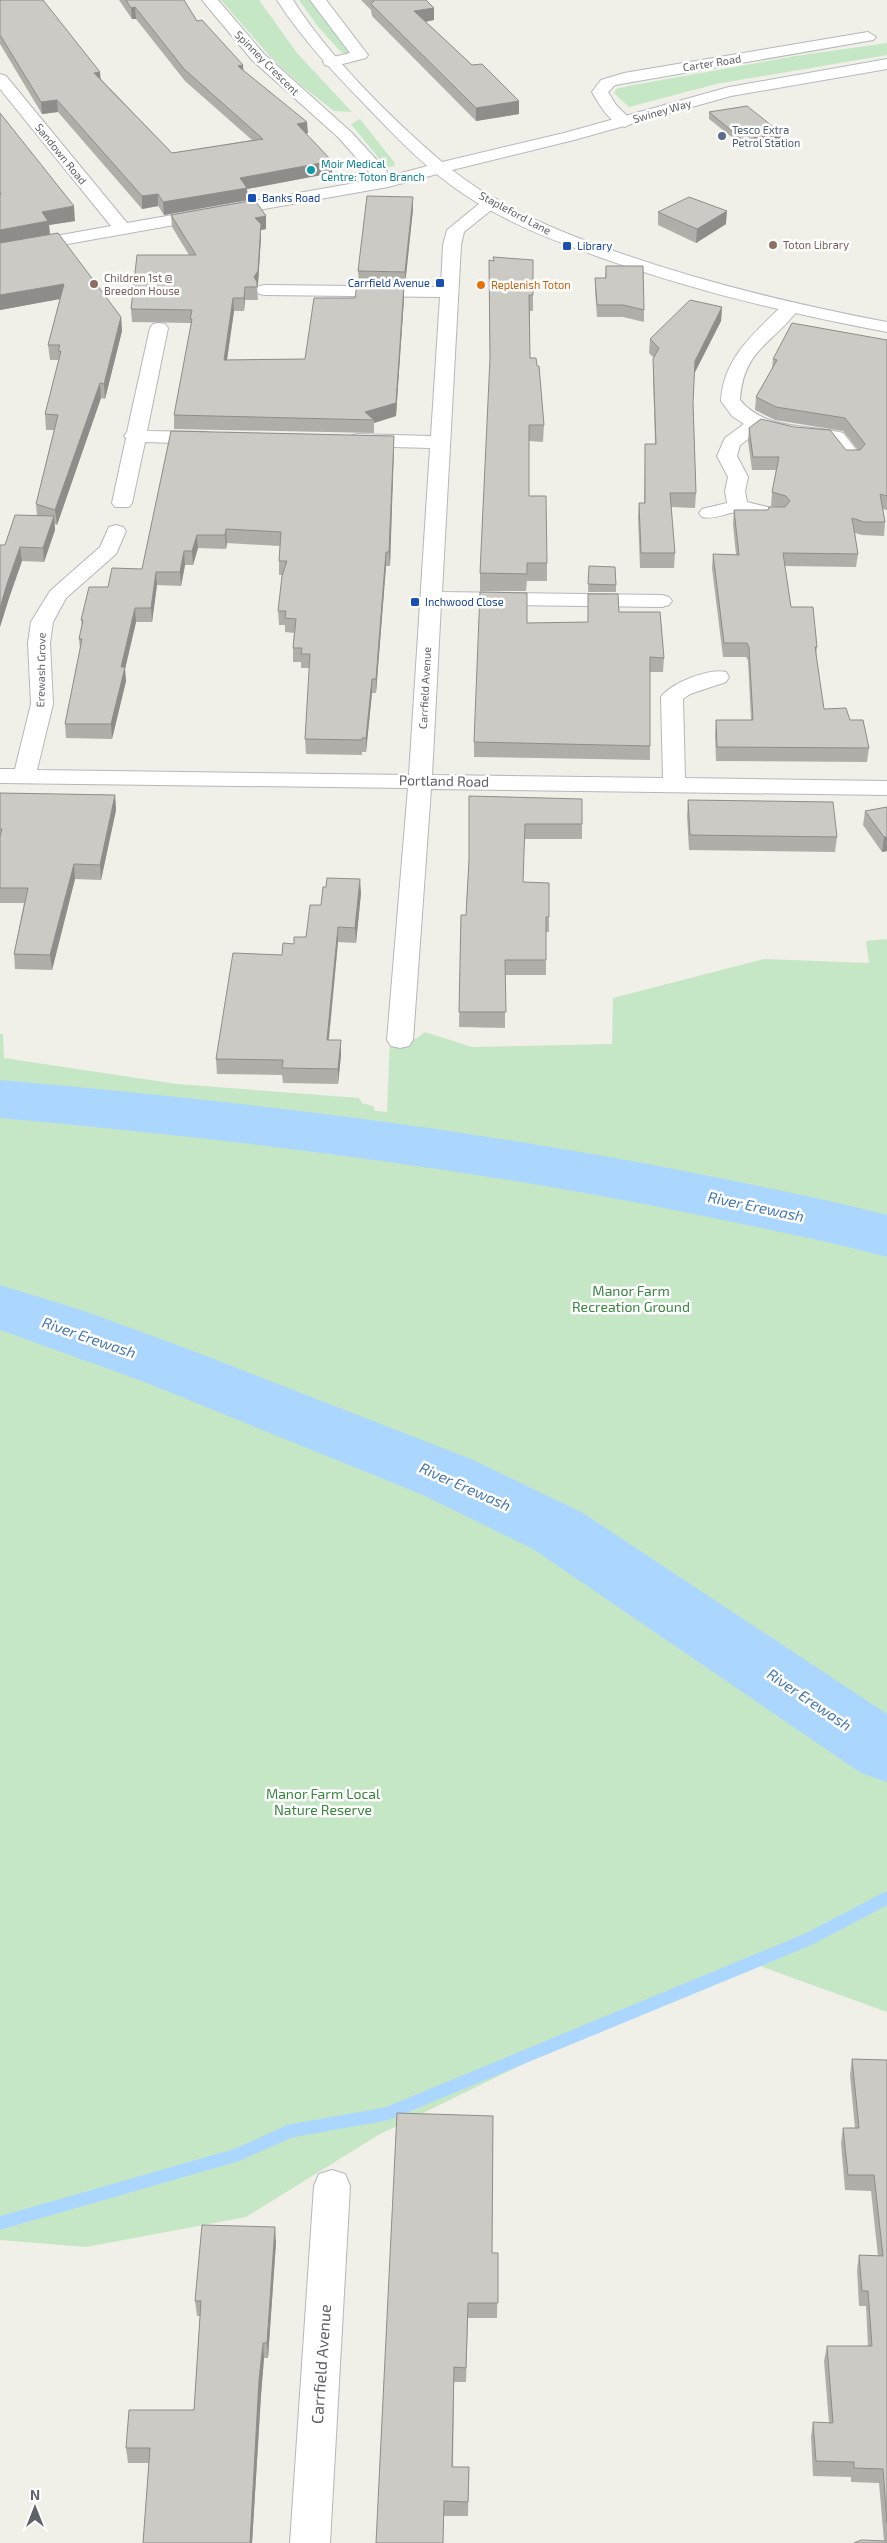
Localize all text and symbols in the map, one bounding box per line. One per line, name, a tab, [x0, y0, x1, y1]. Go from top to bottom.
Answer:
street label: Spinney Crescent	[232, 28, 302, 98]
street label: Carter Road	[682, 51, 742, 74]
street label: Swiney Way	[631, 96, 693, 125]
street label: Sandown Road	[33, 121, 90, 187]
place label: Tesco Extra Petrol Station	[732, 123, 800, 149]
marker: Tesco Extra Petrol Station	[716, 130, 728, 142]
place label: Moir Medical Centre: Toton Branch	[321, 157, 425, 183]
marker: Moir Medical Centre: Toton Branch	[305, 164, 317, 176]
street label: Stapleford Lane	[477, 188, 553, 237]
place label: Banks Road	[262, 191, 320, 204]
marker: Banks Road	[246, 192, 258, 204]
place label: Toton Library	[783, 238, 849, 251]
place label: Library	[577, 239, 613, 252]
marker: Toton Library	[767, 239, 779, 251]
marker: Library	[561, 240, 573, 252]
place label: Children 1st @ Breedon House	[104, 271, 180, 297]
place label: Carrfield Avenue	[348, 276, 430, 289]
marker: Carrfield Avenue	[434, 277, 446, 289]
marker: Children 1st @ Breedon House	[88, 278, 100, 290]
place label: Replenish Toton	[491, 278, 571, 291]
marker: Replenish Toton	[475, 279, 487, 291]
place label: Inchwood Close	[425, 595, 504, 608]
marker: Inchwood Close	[409, 596, 421, 608]
street label: Erewash Grove	[33, 632, 48, 708]
street label: Carrfield Avenue	[416, 646, 433, 729]
street label: Portland Road	[399, 771, 489, 790]
water label: River Erewash	[706, 1187, 806, 1225]
park label: Manor Farm Recreation Ground	[572, 1282, 690, 1315]
water label: River Erewash	[40, 1313, 139, 1361]
water label: River Erewash	[417, 1458, 514, 1514]
water label: River Erewash	[764, 1664, 855, 1734]
park label: Manor Farm Local Nature Reserve	[266, 1785, 381, 1818]
street label: Carrfield Avenue	[307, 2304, 334, 2424]
north arrow	[10, 2483, 60, 2533]
text: N	[30, 2486, 40, 2503]

